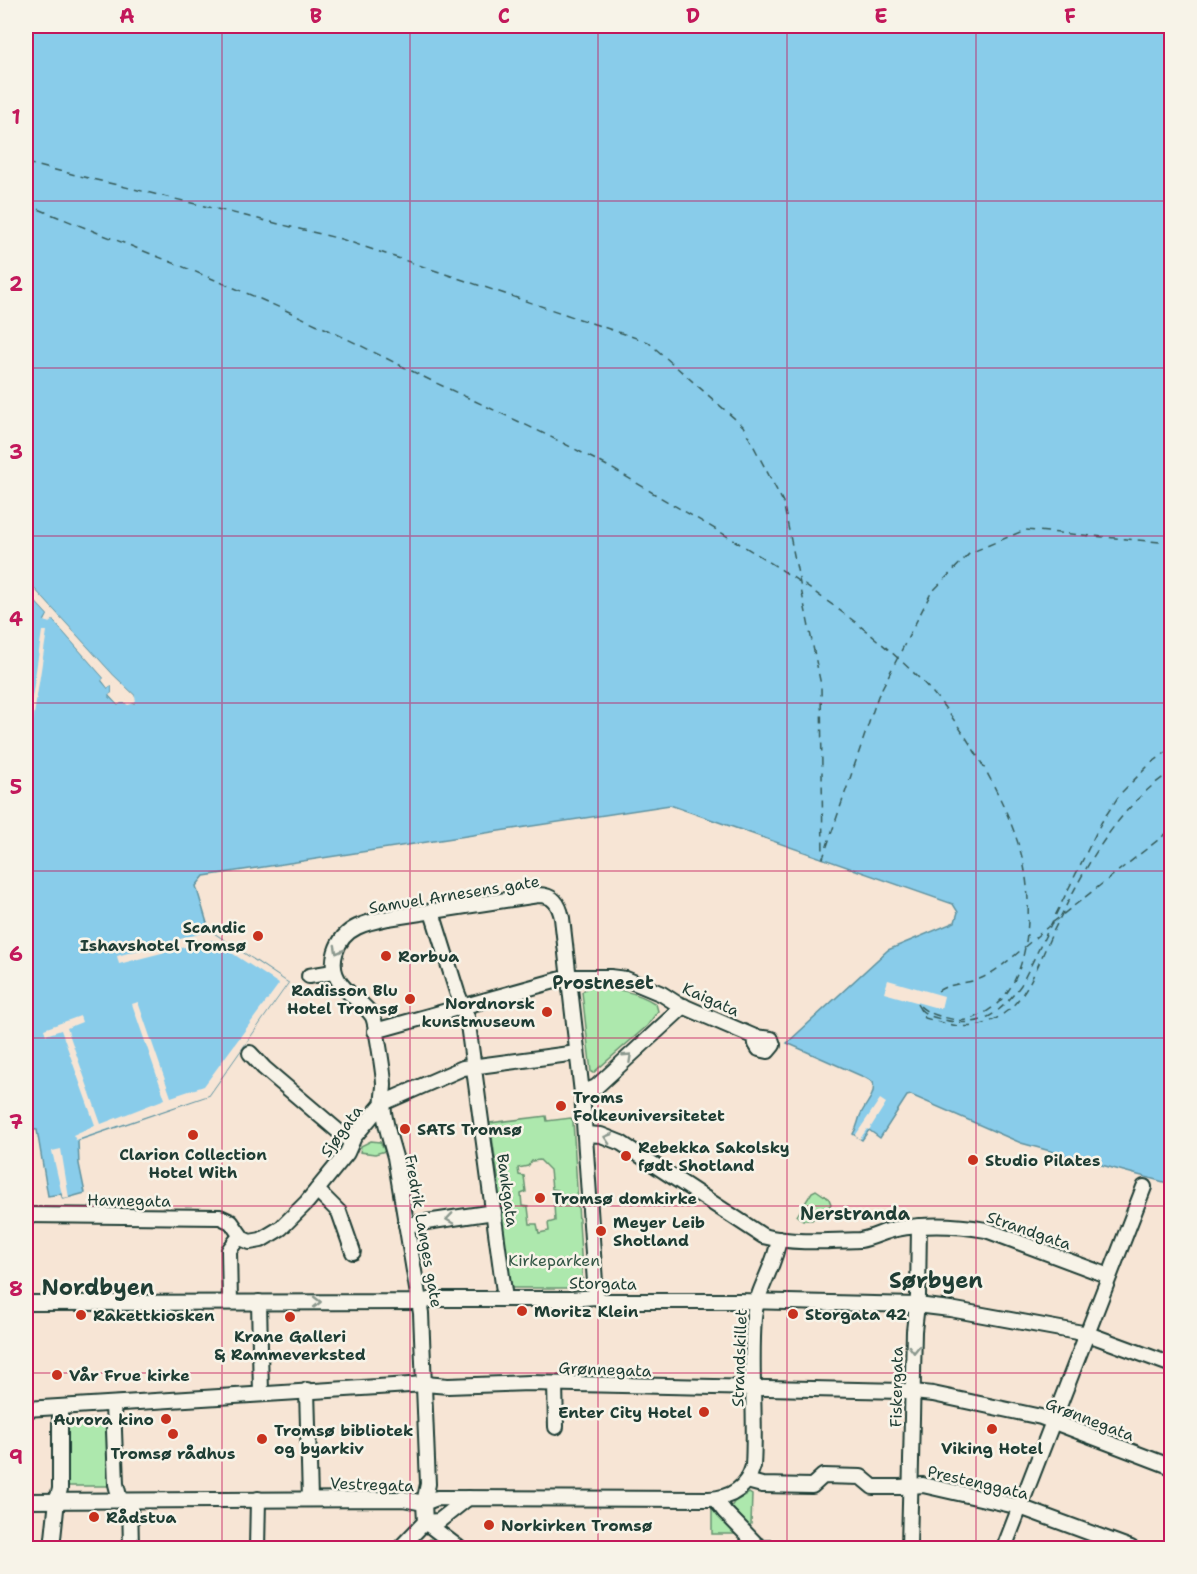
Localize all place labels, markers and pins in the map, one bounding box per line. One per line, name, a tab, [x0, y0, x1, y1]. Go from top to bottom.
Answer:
place label: Scandic Ishavshotel Tromsø	[80, 917, 246, 956]
marker: Scandic Ishavshotel Tromsø	[251, 929, 265, 943]
place label: Rorbua	[398, 946, 459, 967]
marker: Rorbua	[379, 949, 393, 963]
place label: Radisson Blu Hotel Tromsø	[287, 980, 398, 1019]
marker: Radisson Blu Hotel Tromsø	[403, 992, 417, 1006]
place label: Nordnorsk kunstmuseum	[421, 993, 535, 1032]
marker: Nordnorsk kunstmuseum	[540, 1005, 554, 1019]
place label: Troms Folkeuniversitetet	[573, 1087, 725, 1126]
marker: Troms Folkeuniversitetet	[554, 1099, 568, 1113]
place label: SATS Tromsø	[417, 1119, 522, 1140]
marker: SATS Tromsø	[398, 1122, 412, 1136]
marker: Clarion Collection Hotel With	[186, 1128, 200, 1142]
place label: Rebekka Sakolsky født Shotland	[638, 1137, 790, 1176]
place label: Clarion Collection Hotel With	[119, 1144, 267, 1183]
marker: Rebekka Sakolsky født Shotland	[619, 1149, 633, 1163]
place label: Studio Pilates	[985, 1150, 1100, 1171]
marker: Studio Pilates	[966, 1153, 980, 1167]
place label: Tromsø domkirke	[552, 1188, 698, 1209]
marker: Tromsø domkirke	[533, 1191, 547, 1205]
place label: Meyer Leib Shotland	[613, 1212, 705, 1251]
marker: Meyer Leib Shotland	[594, 1224, 608, 1238]
place label: Moritz Klein	[534, 1301, 639, 1322]
marker: Moritz Klein	[515, 1304, 529, 1318]
place label: Storgata 42	[805, 1304, 907, 1325]
place label: Rakettkiosken	[93, 1305, 215, 1326]
marker: Storgata 42	[786, 1307, 800, 1321]
marker: Rakettkiosken	[74, 1308, 88, 1322]
marker: Krane Galleri & Rammeverksted	[283, 1310, 297, 1324]
place label: Krane Galleri & Rammeverksted	[214, 1326, 366, 1365]
place label: Vår Frue kirke	[69, 1365, 190, 1386]
marker: Vår Frue kirke	[50, 1368, 64, 1382]
place label: Enter City Hotel	[558, 1402, 692, 1423]
marker: Enter City Hotel	[697, 1405, 711, 1419]
place label: Aurora kino	[53, 1409, 154, 1430]
marker: Aurora kino	[159, 1412, 173, 1426]
place label: Tromsø bibliotek og byarkiv	[274, 1420, 414, 1459]
marker: Viking Hotel	[985, 1422, 999, 1436]
marker: Tromsø rådhus	[166, 1427, 180, 1441]
marker: Tromsø bibliotek og byarkiv	[255, 1432, 269, 1446]
place label: Viking Hotel	[941, 1438, 1043, 1459]
place label: Tromsø rådhus	[111, 1443, 235, 1464]
place label: Rådstua	[106, 1507, 177, 1528]
marker: Rådstua	[87, 1510, 101, 1524]
place label: Norkirken Tromsø	[501, 1515, 653, 1536]
marker: Norkirken Tromsø	[482, 1518, 496, 1532]

